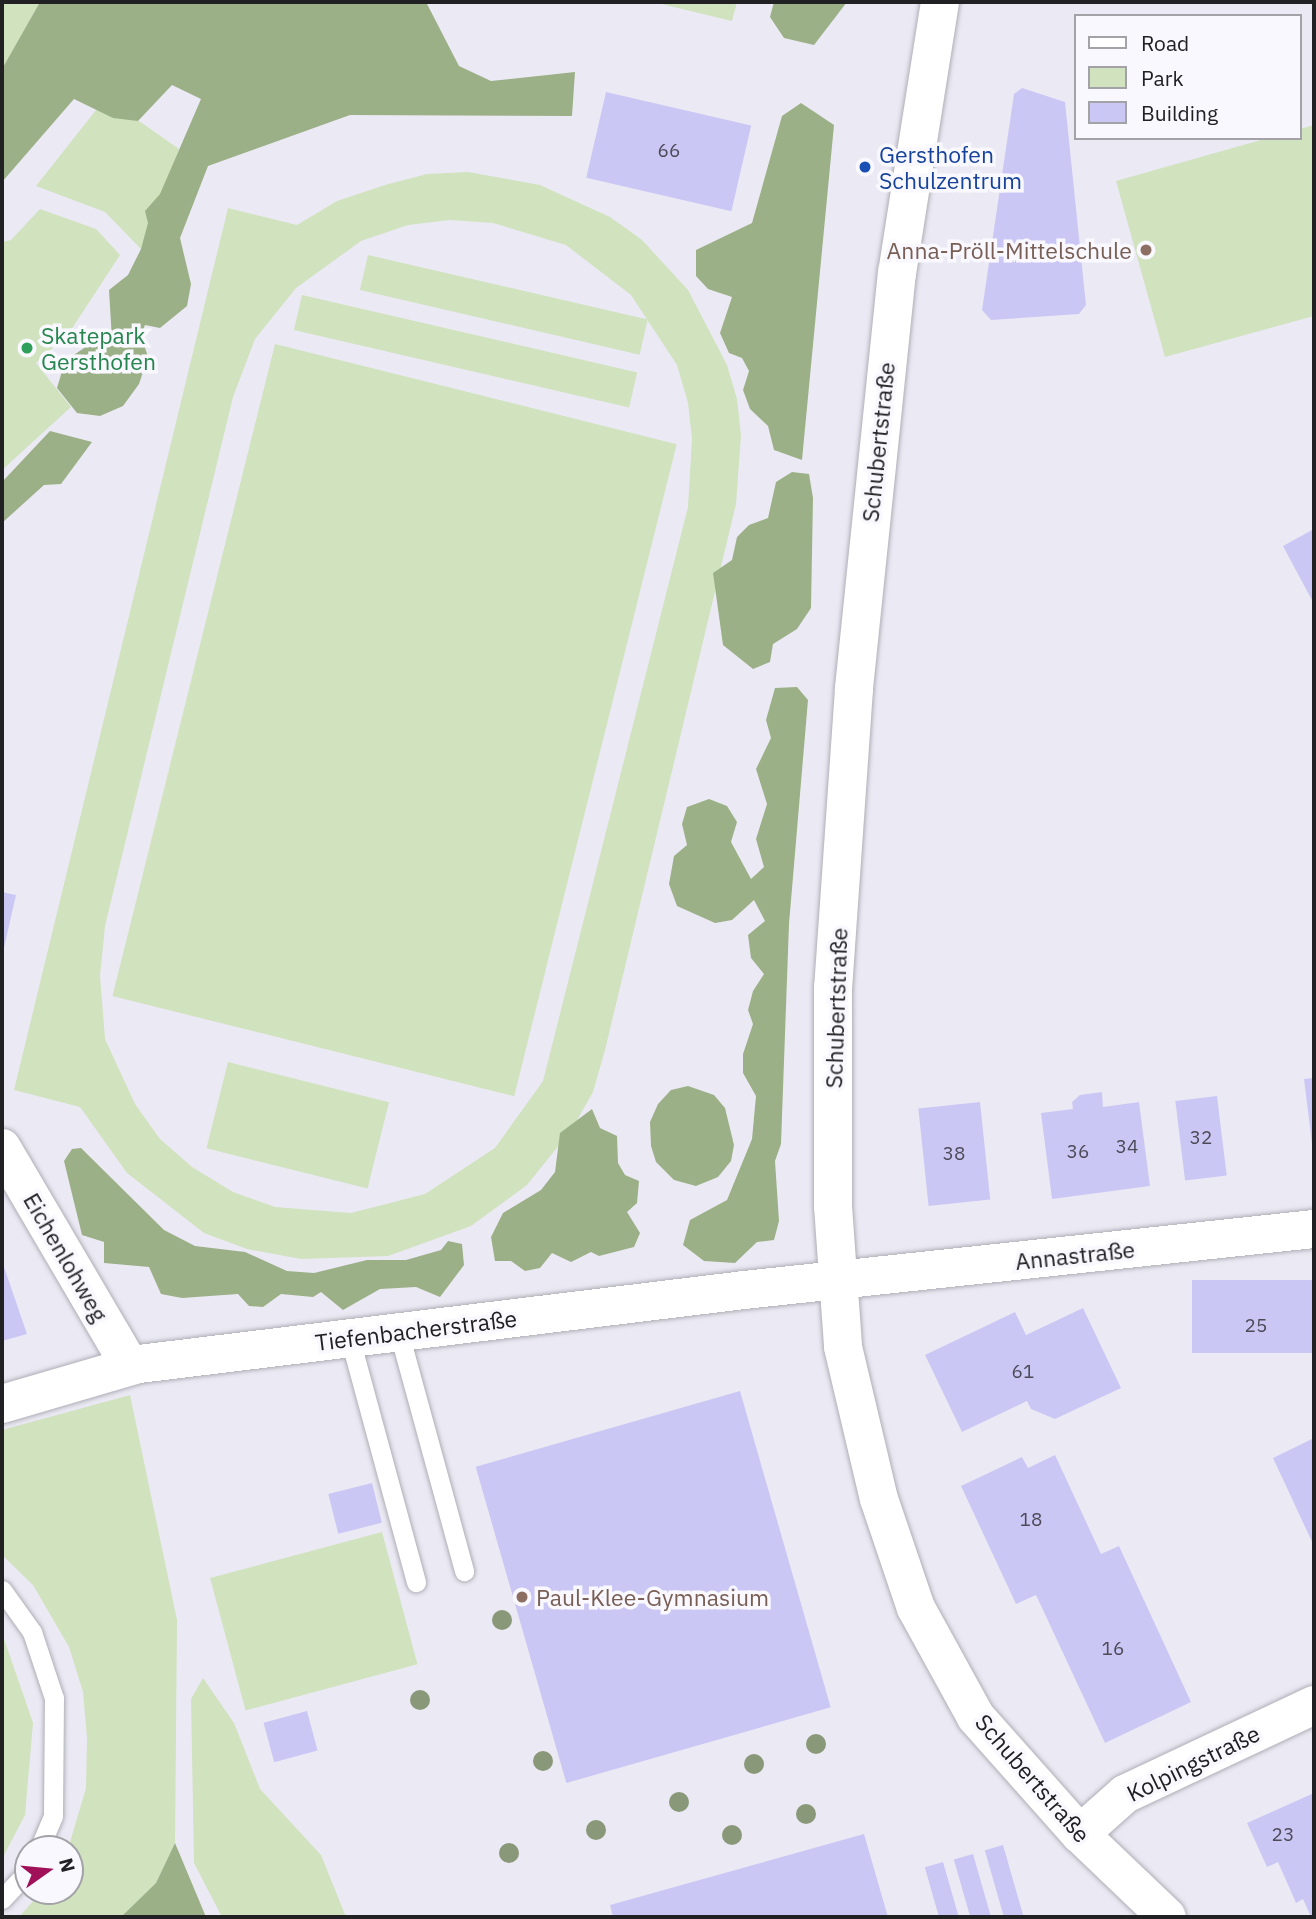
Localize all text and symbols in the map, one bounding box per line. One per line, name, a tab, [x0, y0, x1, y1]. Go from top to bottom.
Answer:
legend	[1074, 14, 1302, 140]
text: Road	[1141, 29, 1189, 57]
text: Park	[1141, 64, 1184, 92]
text: Building	[1141, 99, 1218, 127]
house number: 66	[658, 140, 680, 162]
place label: Gersthofen Schulzentrum	[879, 140, 1022, 194]
marker: Gersthofen Schulzentrum	[857, 159, 873, 175]
place label: Anna-Pröll-Mittelschule	[887, 236, 1132, 264]
marker: Anna-Pröll-Mittelschule	[1138, 242, 1154, 258]
place label: Skatepark Gersthofen	[41, 321, 156, 375]
marker: Skatepark Gersthofen	[19, 340, 35, 356]
street label: Schubertstraße	[856, 361, 900, 523]
street label: Schubertstraße	[819, 927, 853, 1089]
house number: 32	[1190, 1127, 1212, 1149]
house number: 34	[1116, 1136, 1138, 1158]
house number: 36	[1067, 1141, 1089, 1163]
house number: 38	[943, 1143, 965, 1165]
street label: Eichenlohweg	[18, 1188, 114, 1326]
street label: Annastraße	[1014, 1235, 1136, 1275]
street label: Tiefenbacherstraße	[314, 1304, 518, 1356]
house number: 25	[1245, 1315, 1267, 1337]
house number: 61	[1012, 1361, 1034, 1383]
house number: 18	[1020, 1509, 1042, 1531]
place label: Paul-Klee-Gymnasium	[536, 1583, 769, 1611]
marker: Paul-Klee-Gymnasium	[514, 1589, 530, 1605]
house number: 16	[1102, 1638, 1124, 1660]
street label: Schubertstraße	[970, 1708, 1096, 1848]
street label: Kolpingstraße	[1122, 1719, 1264, 1807]
house number: 23	[1272, 1824, 1294, 1846]
north arrow	[14, 1835, 84, 1905]
text: N	[54, 1855, 81, 1875]

